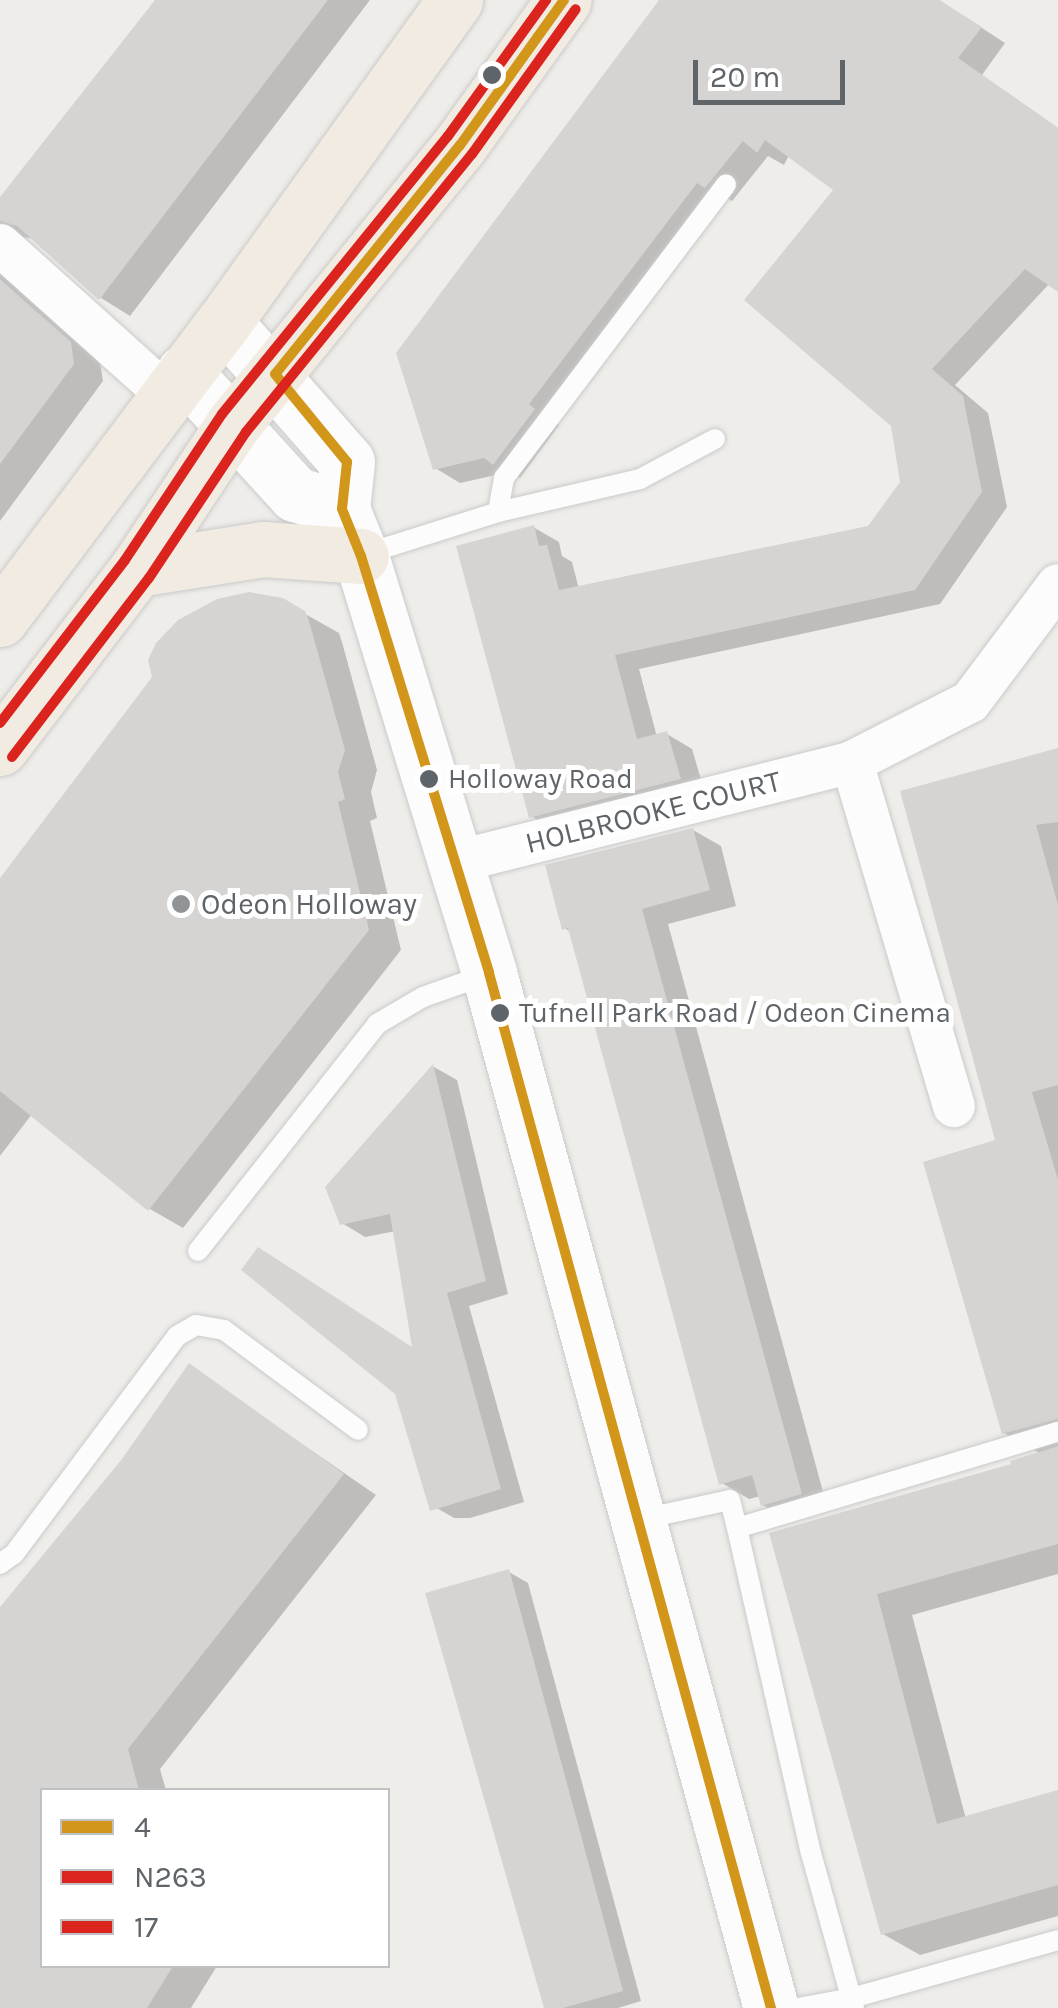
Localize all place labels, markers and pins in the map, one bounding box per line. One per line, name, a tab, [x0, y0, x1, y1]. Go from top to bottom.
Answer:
unlabelled marker	[482, 65, 502, 85]
place label: Holloway Road	[448, 762, 633, 796]
marker: Holloway Road	[419, 769, 439, 789]
place label: Odeon Holloway	[201, 886, 417, 922]
marker: Odeon Holloway	[170, 893, 192, 915]
place label: Tufnell Park Road / Odeon Cinema	[519, 996, 951, 1030]
marker: Tufnell Park Road / Odeon Cinema	[490, 1003, 510, 1023]

